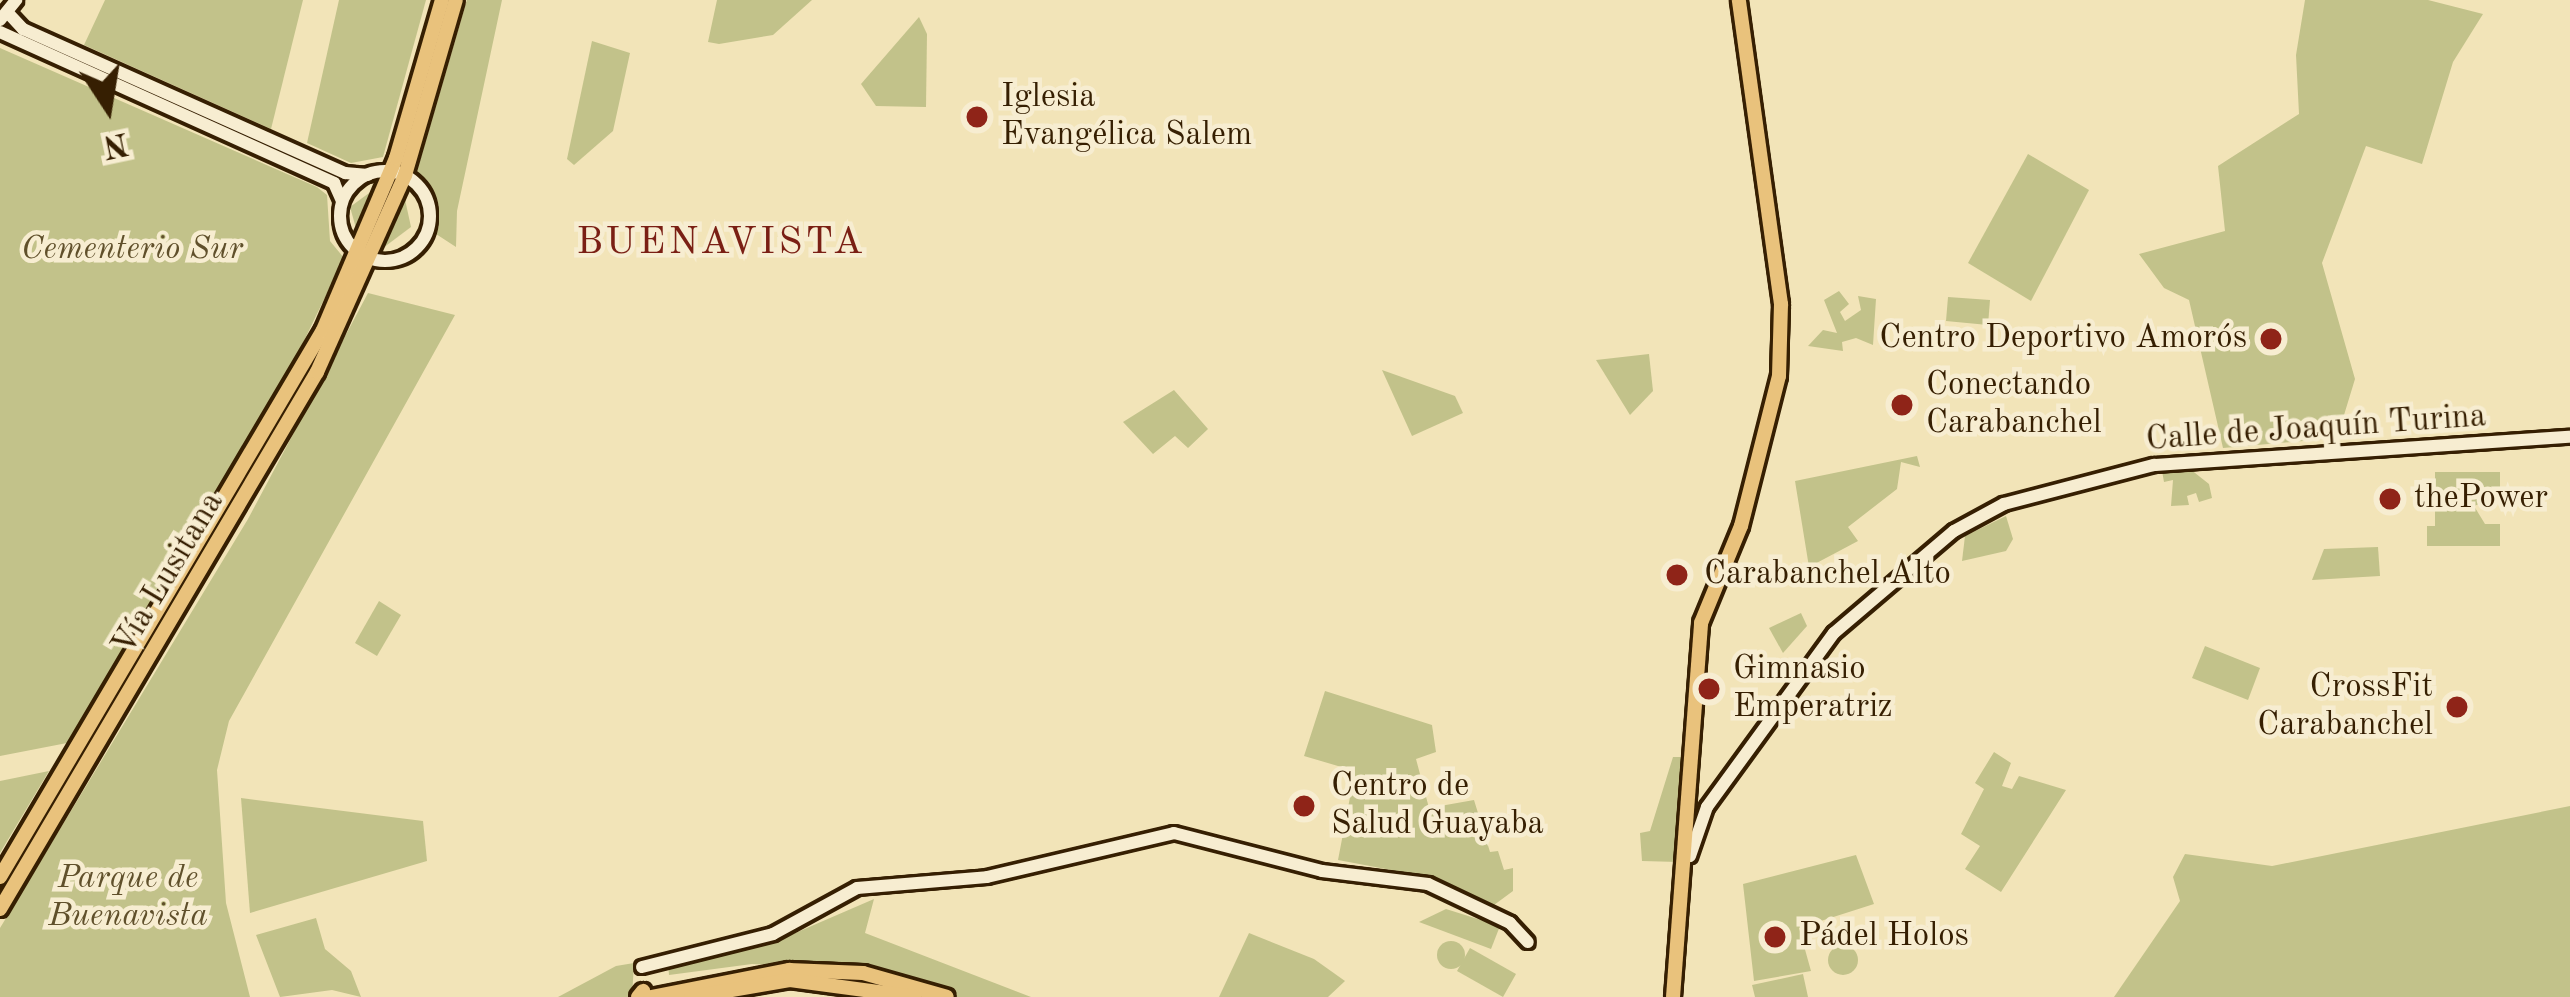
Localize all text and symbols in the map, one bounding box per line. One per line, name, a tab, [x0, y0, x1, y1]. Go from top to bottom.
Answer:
north arrow	[48, 48, 168, 168]
place label: Iglesia Evangélica Salem	[1001, 78, 1252, 156]
marker: Iglesia Evangélica Salem	[964, 104, 990, 130]
text: N	[100, 125, 131, 162]
district label: BUENAVISTA	[576, 220, 866, 266]
park label: Cementerio Sur	[21, 230, 243, 270]
place label: Centro Deportivo Amorós	[1879, 319, 2247, 359]
marker: Centro Deportivo Amorós	[2258, 326, 2284, 352]
place label: Conectando Carabanchel	[1926, 366, 2102, 444]
marker: Conectando Carabanchel	[1889, 392, 1915, 418]
street label: Calle de Joaquín Turina	[2145, 397, 2487, 461]
place label: thePower	[2414, 479, 2548, 519]
street label: Vía Lusitana	[105, 485, 233, 663]
marker: thePower	[2377, 486, 2403, 512]
place label: Carabanchel Alto	[1704, 555, 1951, 595]
marker: Carabanchel Alto	[1661, 559, 1693, 591]
place label: Gimnasio Emperatriz	[1733, 650, 1893, 728]
place label: CrossFit Carabanchel	[2257, 668, 2433, 746]
marker: Gimnasio Emperatriz	[1696, 676, 1722, 702]
marker: CrossFit Carabanchel	[2444, 694, 2470, 720]
place label: Centro de Salud Guayaba	[1331, 767, 1544, 845]
marker: Centro de Salud Guayaba	[1288, 790, 1320, 822]
park label: Parque de Buenavista	[48, 859, 208, 937]
place label: Pádel Holos	[1799, 917, 1969, 957]
marker: Pádel Holos	[1762, 924, 1788, 950]

